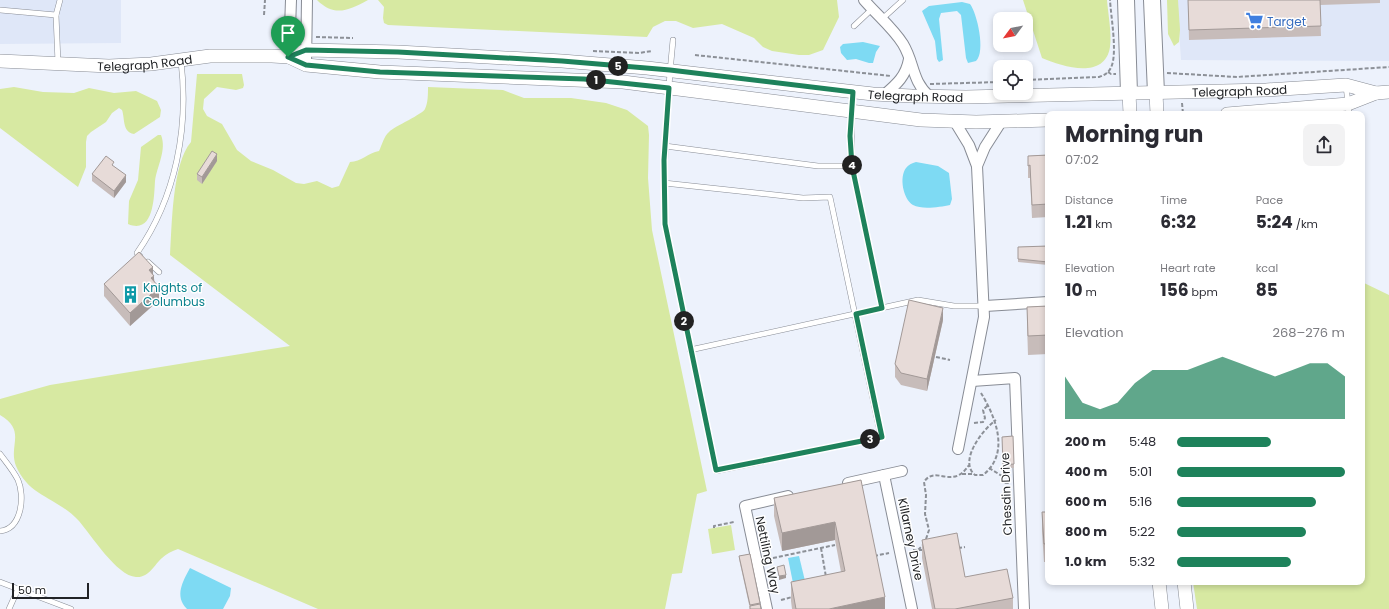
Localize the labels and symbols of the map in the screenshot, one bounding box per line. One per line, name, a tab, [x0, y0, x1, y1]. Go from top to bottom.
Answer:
supermarket icon: Target	[1244, 11, 1264, 31]
north arrow	[993, 12, 1033, 52]
place label: Target	[1267, 13, 1306, 30]
pin	[271, 16, 305, 57]
street label: Telegraph Road	[97, 50, 193, 75]
pin: 5	[608, 56, 628, 76]
pin: 1	[586, 70, 606, 90]
street label: Telegraph Road	[1192, 80, 1288, 100]
street label: Telegraph Road	[867, 85, 963, 105]
pin: 4	[842, 155, 862, 175]
place label: Knights of Columbus	[143, 279, 205, 310]
building icon: Knights of Columbus	[120, 284, 140, 304]
pin: 2	[674, 311, 694, 331]
pin: 3	[860, 429, 880, 449]
street label: Chesdin Drive	[996, 452, 1016, 536]
street label: Killarney Drive	[894, 496, 928, 582]
street label: Nettiling Way	[751, 515, 785, 596]
scale bar	[12, 581, 89, 600]

